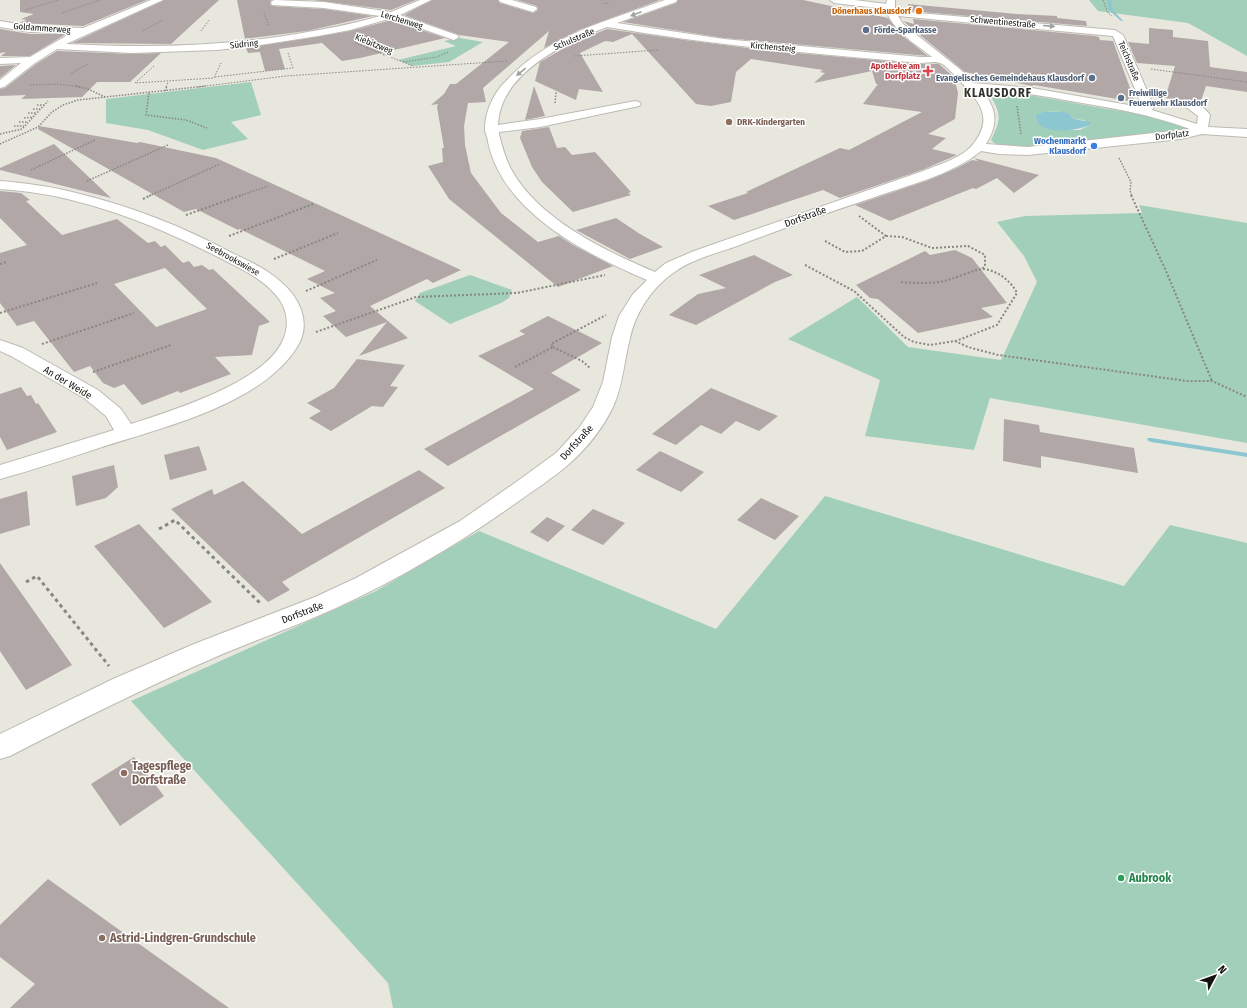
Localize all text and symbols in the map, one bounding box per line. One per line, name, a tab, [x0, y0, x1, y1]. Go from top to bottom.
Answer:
place label: Dönerhaus Klausdorf	[832, 6, 912, 16]
marker: Dönerhaus Klausdorf	[914, 6, 924, 16]
street label: Lerchenweg	[380, 9, 425, 31]
one-way arrow	[630, 11, 642, 17]
street label: Schwentinestraße	[970, 14, 1037, 30]
street label: Goldammerweg	[13, 21, 72, 35]
one-way arrow	[1043, 23, 1055, 30]
marker: Förde-Sparkasse	[861, 25, 871, 35]
place label: Förde-Sparkasse	[874, 25, 937, 35]
street label: Schulstraße	[552, 26, 596, 52]
street label: Kiebitzweg	[354, 32, 395, 56]
street label: Südring	[229, 37, 259, 50]
street label: Kirchensteig	[750, 40, 797, 54]
street label: Teichstraße	[1116, 40, 1142, 83]
place label: Apotheke am Dorfplatz	[870, 61, 920, 81]
marker: Apotheke am Dorfplatz	[923, 66, 933, 76]
one-way arrow	[515, 67, 526, 76]
place label: Evangelisches Gemeindehaus Klausdorf	[936, 73, 1085, 83]
marker: Evangelisches Gemeindehaus Klausdorf	[1087, 73, 1097, 83]
district label: KLAUSDORF	[964, 86, 1032, 100]
place label: Freiwillige Feuerwehr Klausdorf	[1129, 88, 1208, 108]
marker: Freiwillige Feuerwehr Klausdorf	[1116, 93, 1126, 103]
marker: DRK-Kindergarten	[724, 117, 734, 127]
place label: DRK-Kindergarten	[737, 117, 805, 127]
street label: Dorfplatz	[1155, 128, 1190, 142]
place label: Wochenmarkt Klausdorf	[1034, 136, 1087, 156]
marker: Wochenmarkt Klausdorf	[1089, 141, 1099, 151]
street label: Dorfstraße	[783, 204, 828, 230]
street label: Seebrookswiese	[205, 240, 262, 278]
street label: An der Weide	[41, 364, 94, 402]
street label: Dorfstraße	[558, 422, 596, 463]
street label: Dorfstraße	[280, 600, 325, 626]
place label: Tagespflege Dorfstraße	[132, 759, 191, 787]
marker: Tagespflege Dorfstraße	[119, 768, 129, 778]
place label: Aubrook	[1128, 871, 1172, 885]
marker: Aubrook	[1116, 873, 1126, 883]
place label: Astrid-Lindgren-Grundschule	[109, 931, 256, 945]
marker: Astrid-Lindgren-Grundschule	[97, 933, 107, 943]
north arrow	[1195, 956, 1235, 996]
text: N	[1215, 963, 1229, 977]

